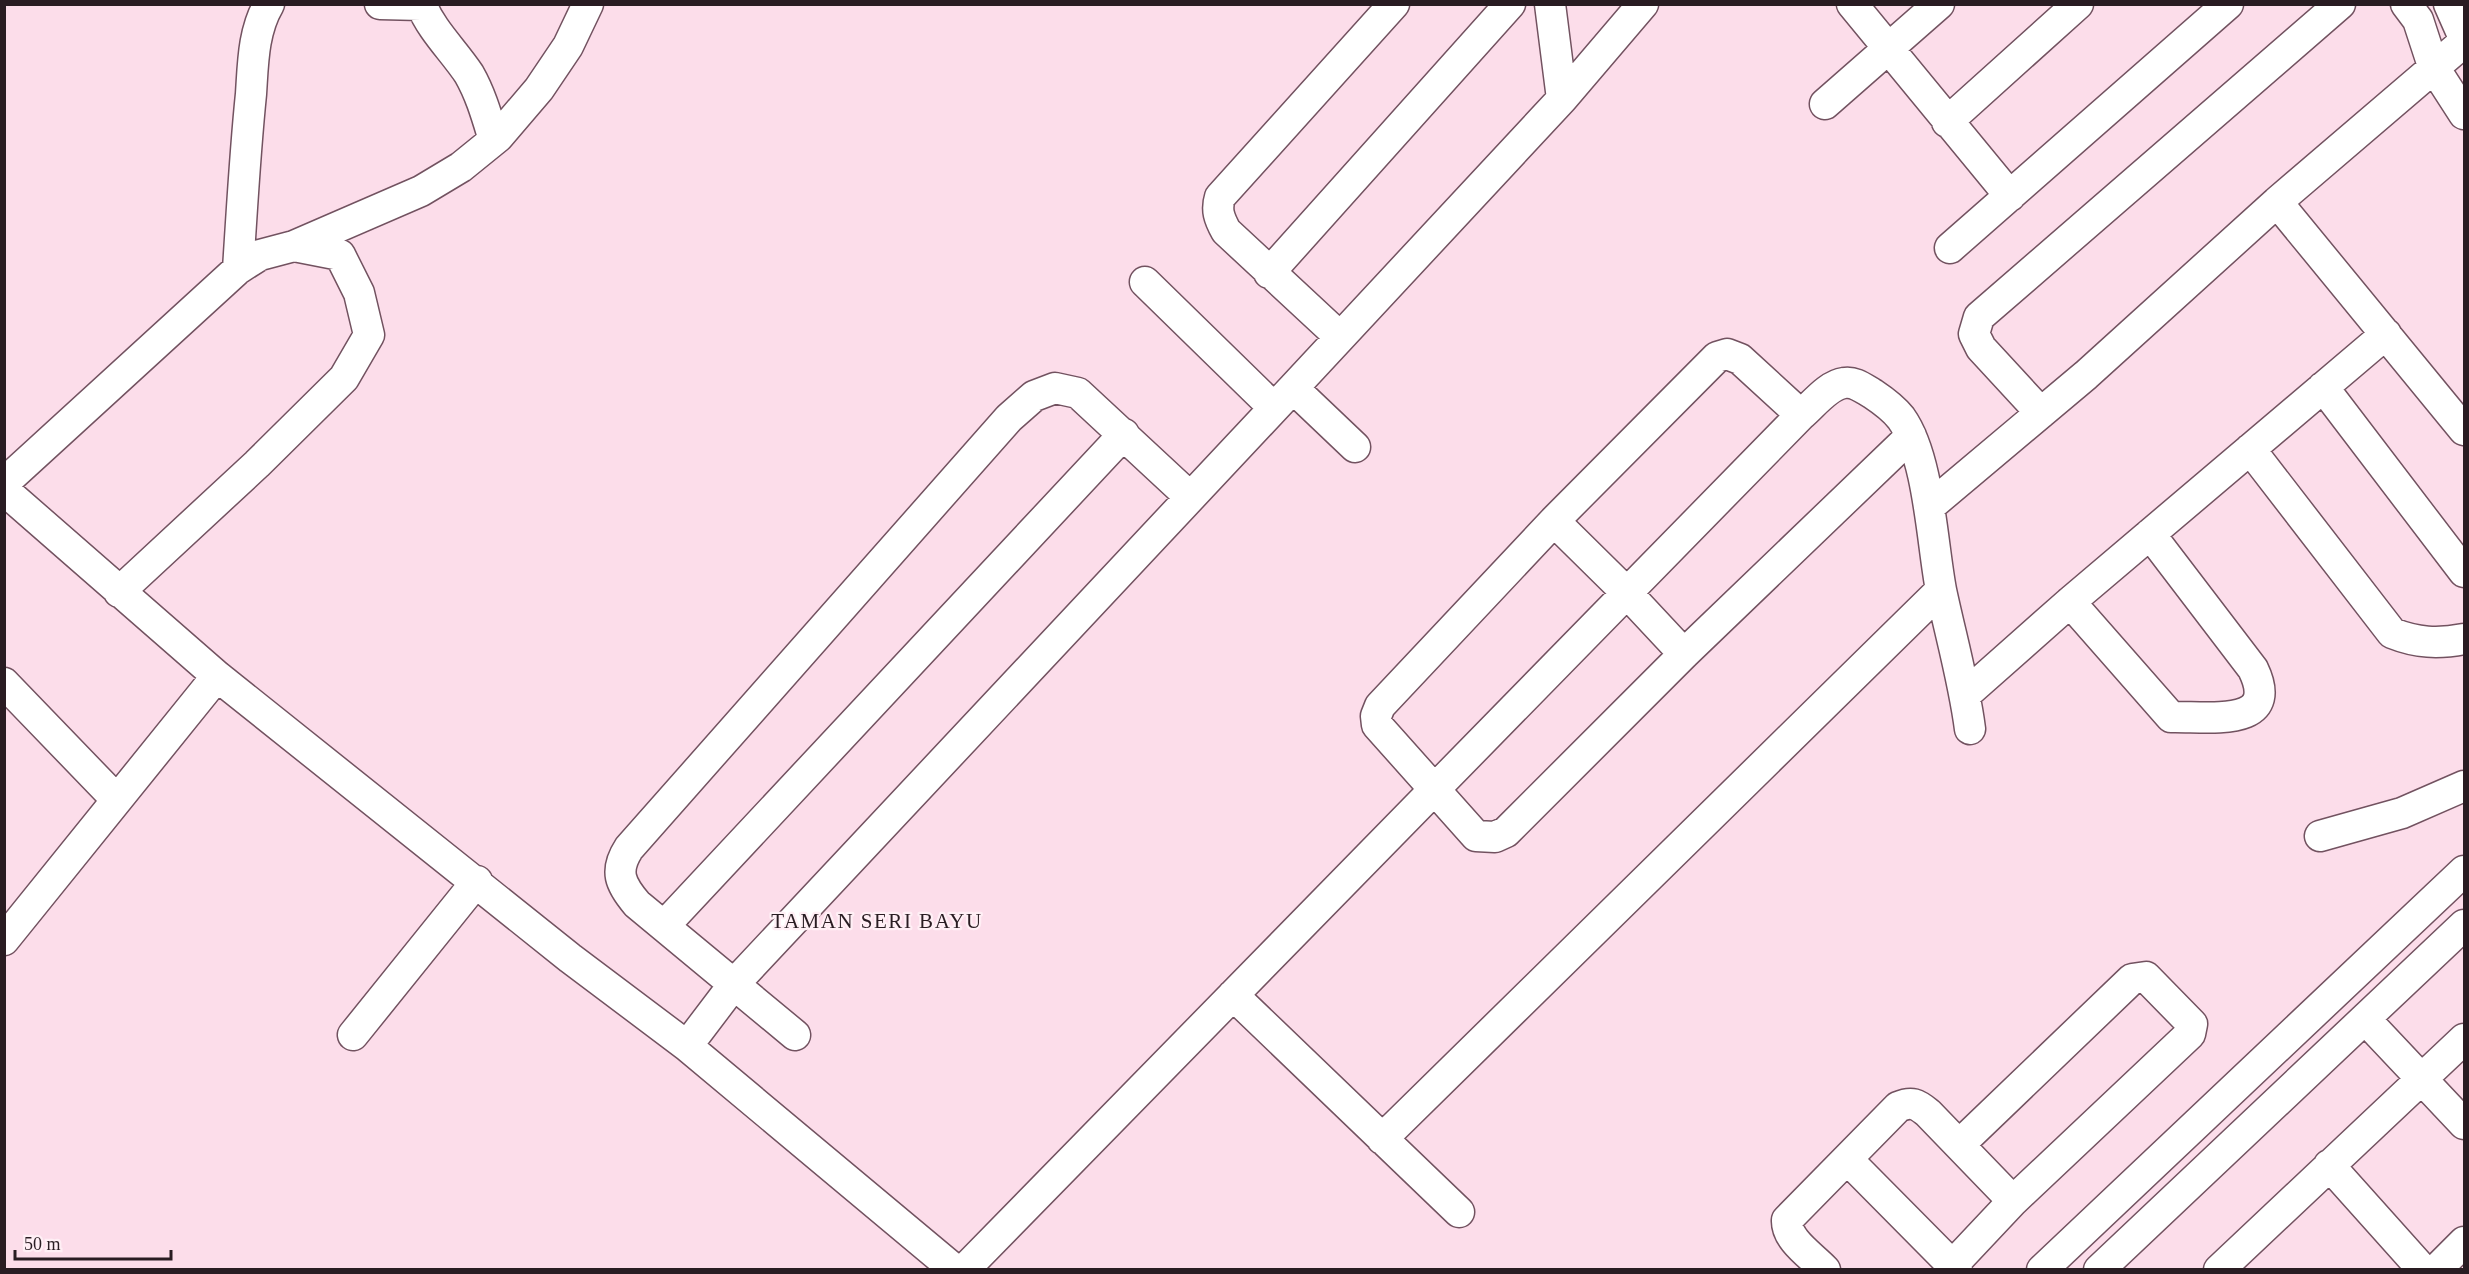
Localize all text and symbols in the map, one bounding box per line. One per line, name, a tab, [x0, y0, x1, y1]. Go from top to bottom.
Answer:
district label: TAMAN SERI BAYU	[771, 909, 983, 933]
scale bar	[15, 1223, 171, 1261]
text: 50 m	[24, 1234, 61, 1254]

